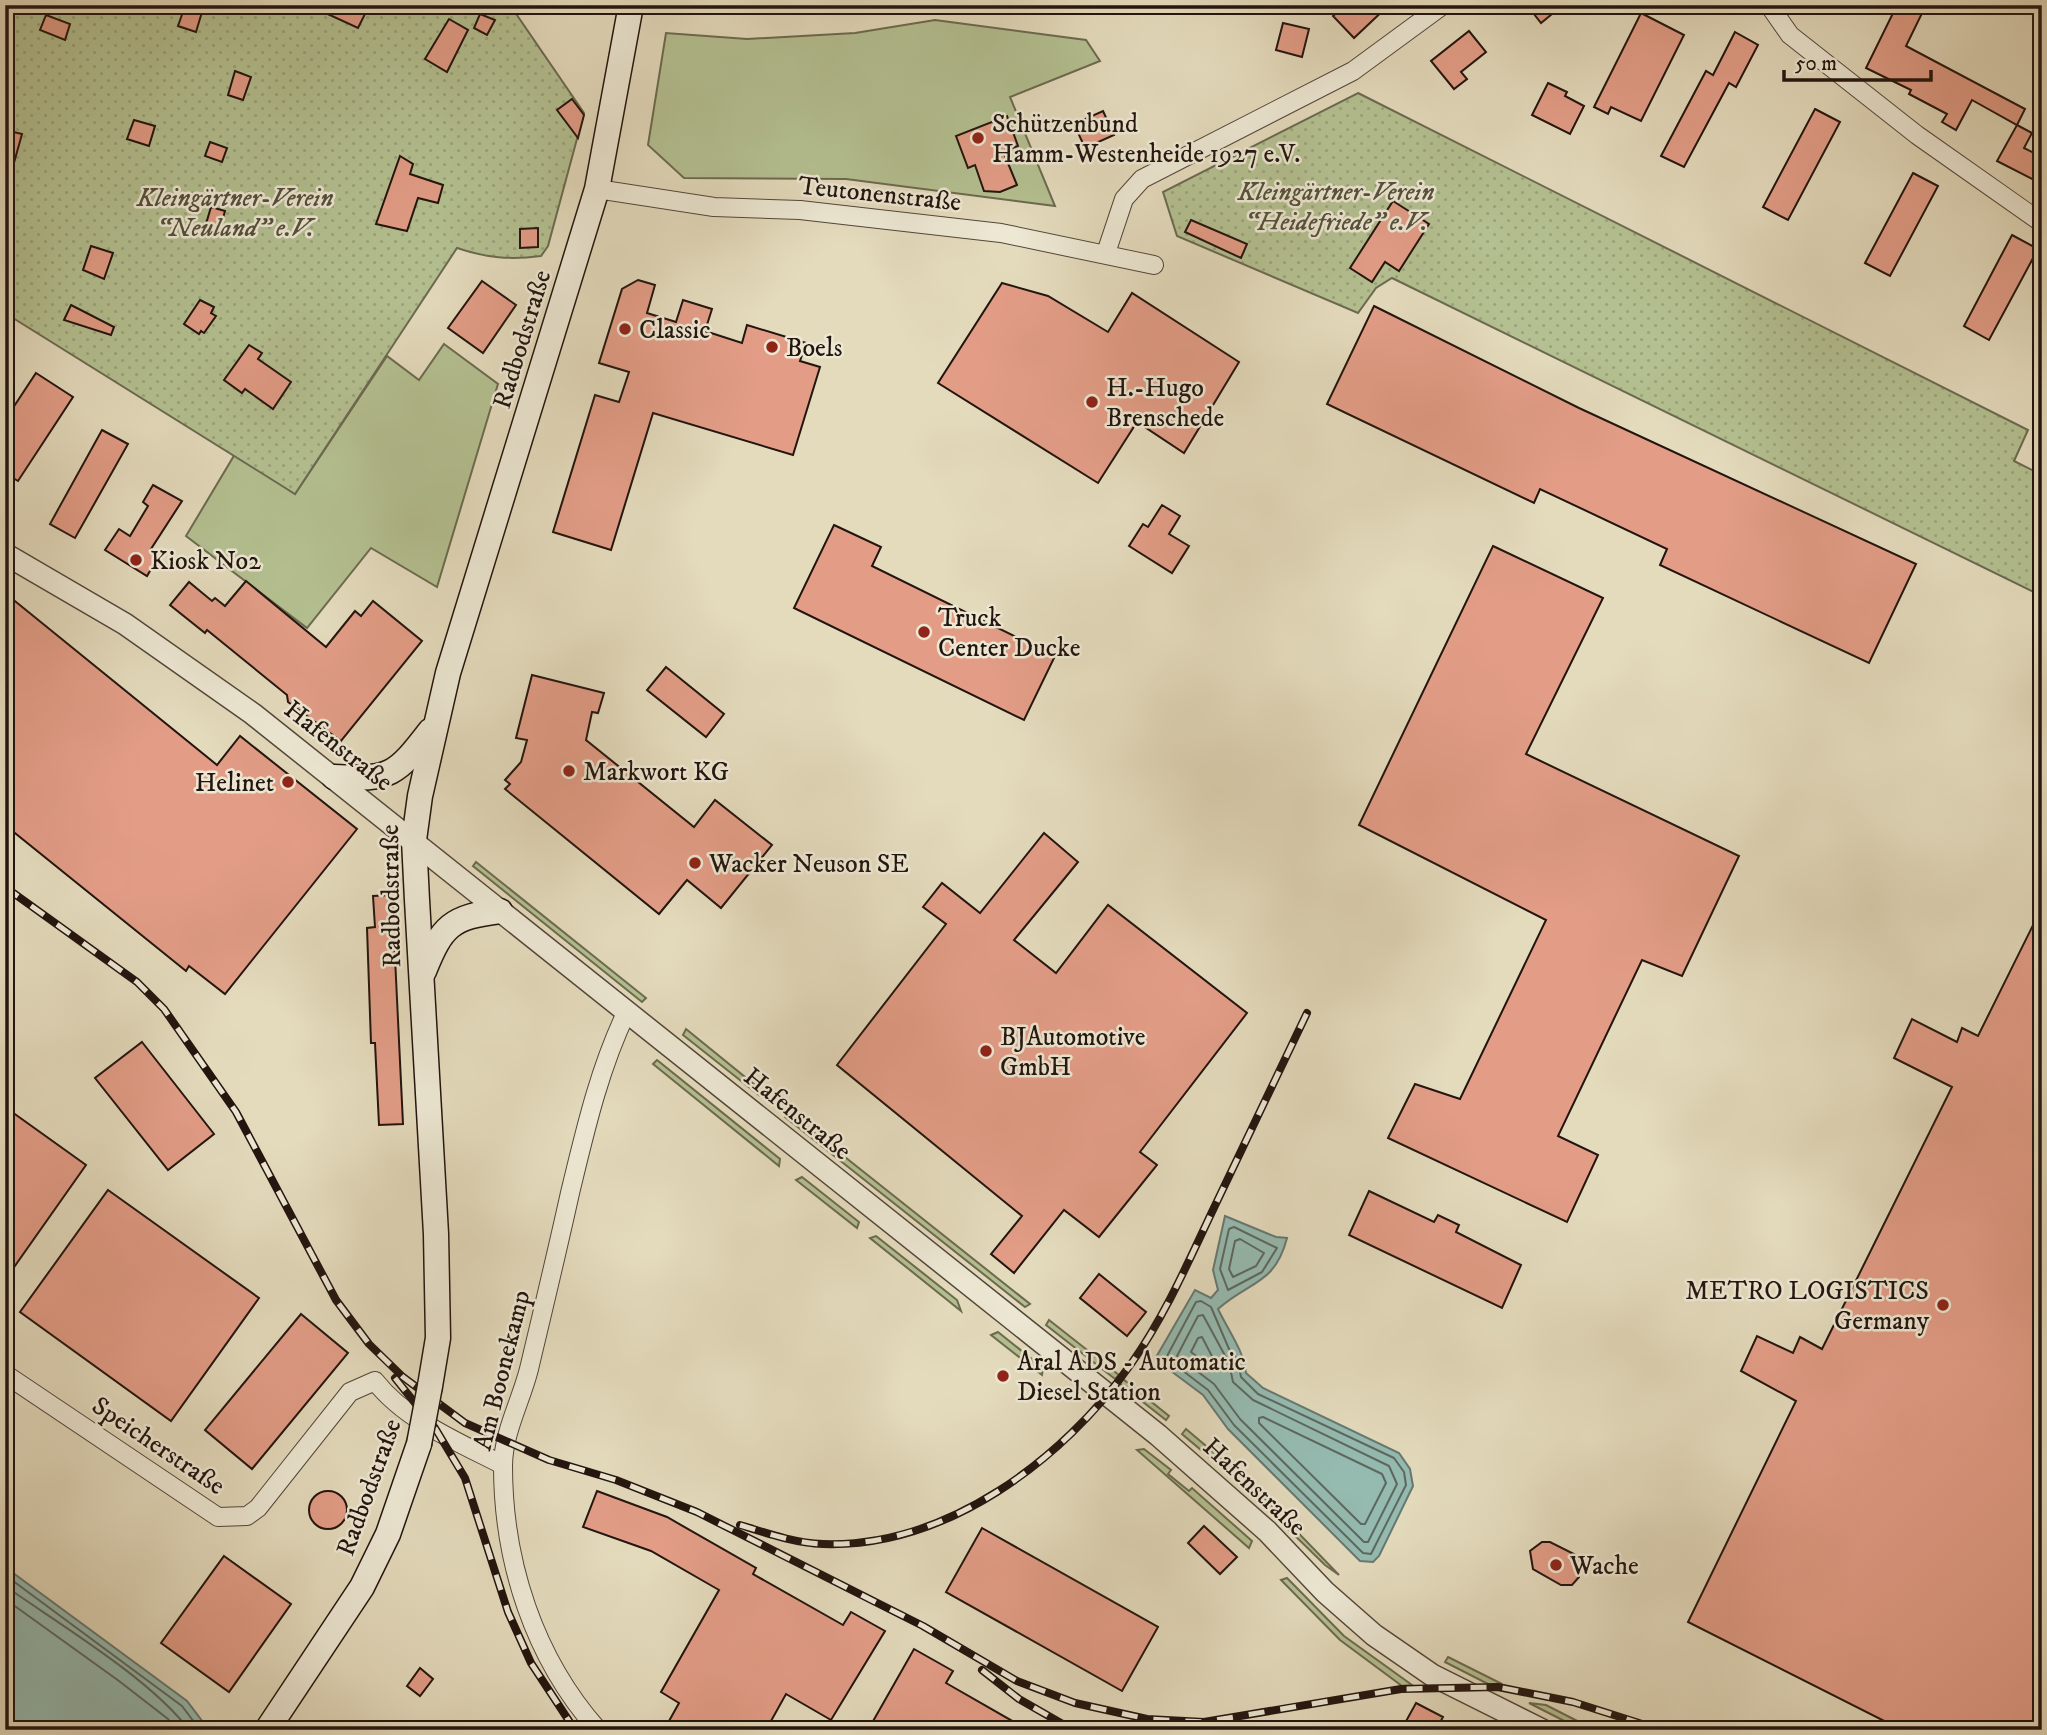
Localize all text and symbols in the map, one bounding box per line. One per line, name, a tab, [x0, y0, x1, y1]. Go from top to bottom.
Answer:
scale bar	[1784, 38, 1932, 82]
text: 50 m	[1795, 51, 1837, 77]
place label: Schützenbund Hamm-Westenheide 1927 e.V.	[992, 108, 1300, 171]
marker: Schützenbund Hamm-Westenheide 1927 e.V.	[970, 130, 986, 146]
street label: Teutonenstraße	[797, 170, 963, 219]
park label: Kleingärtner-Verein “Heidefriede” e.V.	[1237, 176, 1434, 239]
park label: Kleingärtner-Verein “Neuland” e.V.	[136, 182, 333, 245]
street label: Radbodstraße	[486, 266, 559, 413]
place label: Classic	[639, 314, 710, 347]
marker: Classic	[617, 321, 633, 337]
place label: Boels	[786, 332, 842, 365]
marker: Boels	[764, 339, 780, 355]
place label: H.-Hugo Brenschede	[1106, 372, 1224, 435]
marker: H.-Hugo Brenschede	[1084, 394, 1100, 410]
place label: Kiosk No2	[150, 545, 261, 578]
marker: Kiosk No2	[128, 552, 144, 568]
place label: Truck Center Ducke	[938, 602, 1080, 665]
marker: Truck Center Ducke	[916, 624, 932, 640]
street label: Hafenstraße	[277, 693, 399, 799]
place label: Markwort KG	[583, 756, 729, 789]
marker: Markwort KG	[561, 763, 577, 779]
place label: Helinet	[195, 767, 274, 800]
marker: Helinet	[280, 774, 296, 790]
street label: Radbodstraße	[374, 824, 409, 968]
place label: Wacker Neuson SE	[708, 848, 909, 881]
marker: Wacker Neuson SE	[687, 855, 703, 871]
place label: BJAutomotive GmbH	[1000, 1021, 1146, 1084]
marker: BJAutomotive GmbH	[978, 1043, 994, 1059]
street label: Hafenstraße	[736, 1061, 858, 1168]
place label: METRO LOGISTICS Germany	[1685, 1275, 1930, 1338]
street label: Am Boonekamp	[467, 1287, 538, 1454]
marker: METRO LOGISTICS Germany	[1935, 1297, 1951, 1313]
place label: Aral ADS - Automatic Diesel Station	[1017, 1346, 1246, 1409]
marker: Aral ADS - Automatic Diesel Station	[995, 1368, 1011, 1384]
street label: Speicherstraße	[85, 1390, 231, 1503]
street label: Radbodstraße	[329, 1415, 409, 1560]
street label: Hafenstraße	[1195, 1431, 1313, 1543]
place label: Wache	[1569, 1550, 1639, 1583]
marker: Wache	[1548, 1557, 1564, 1573]

